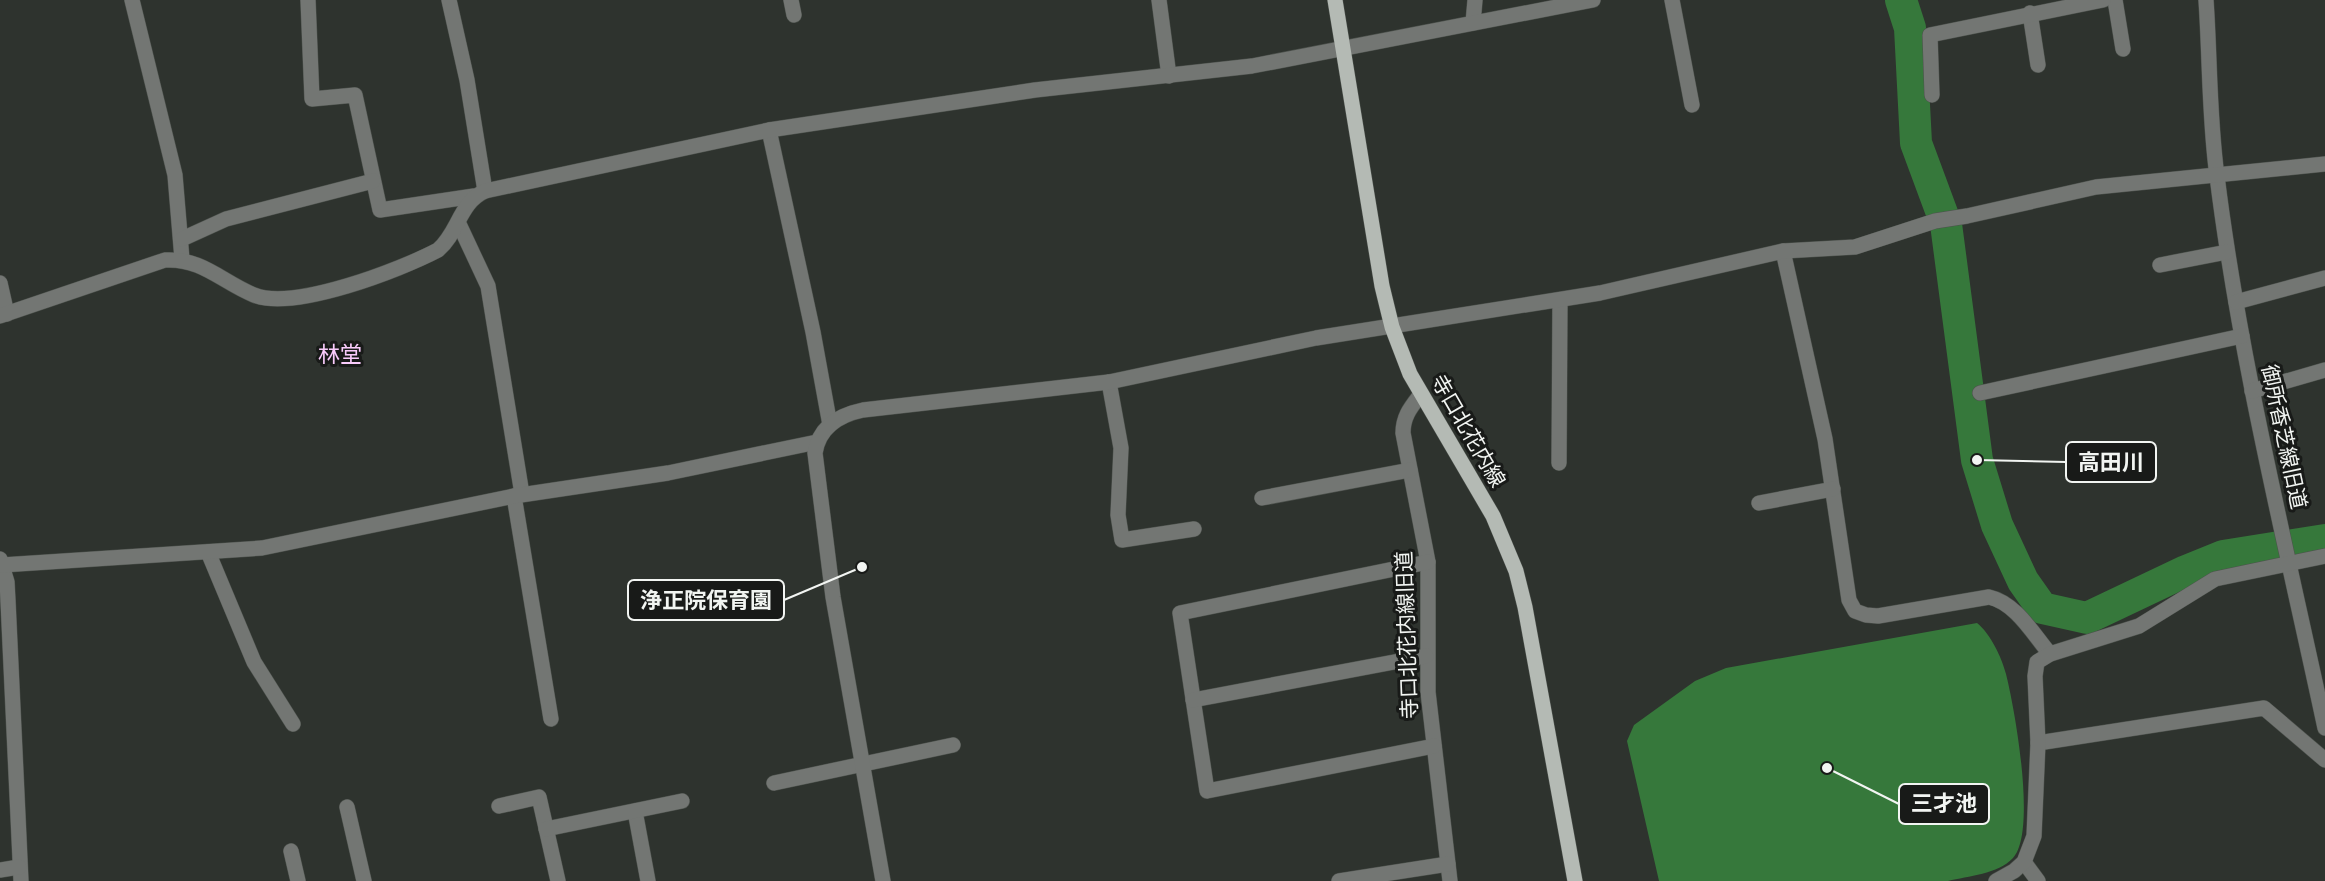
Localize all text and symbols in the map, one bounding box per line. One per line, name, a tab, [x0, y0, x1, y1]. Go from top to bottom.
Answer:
district label: 林堂	[318, 340, 362, 368]
street label: 御所香芝線旧道	[2256, 362, 2313, 512]
street label: 寺口北花内線	[1425, 369, 1512, 492]
callout: 高田川	[2066, 442, 2156, 482]
text: 高田川	[2078, 448, 2144, 476]
street label: 寺口北花内線旧道	[1390, 551, 1423, 719]
callout: 浄正院保育園	[628, 580, 784, 620]
text: 浄正院保育園	[640, 586, 772, 614]
callout: 三才池	[1899, 784, 1989, 824]
text: 三才池	[1911, 789, 1977, 817]

